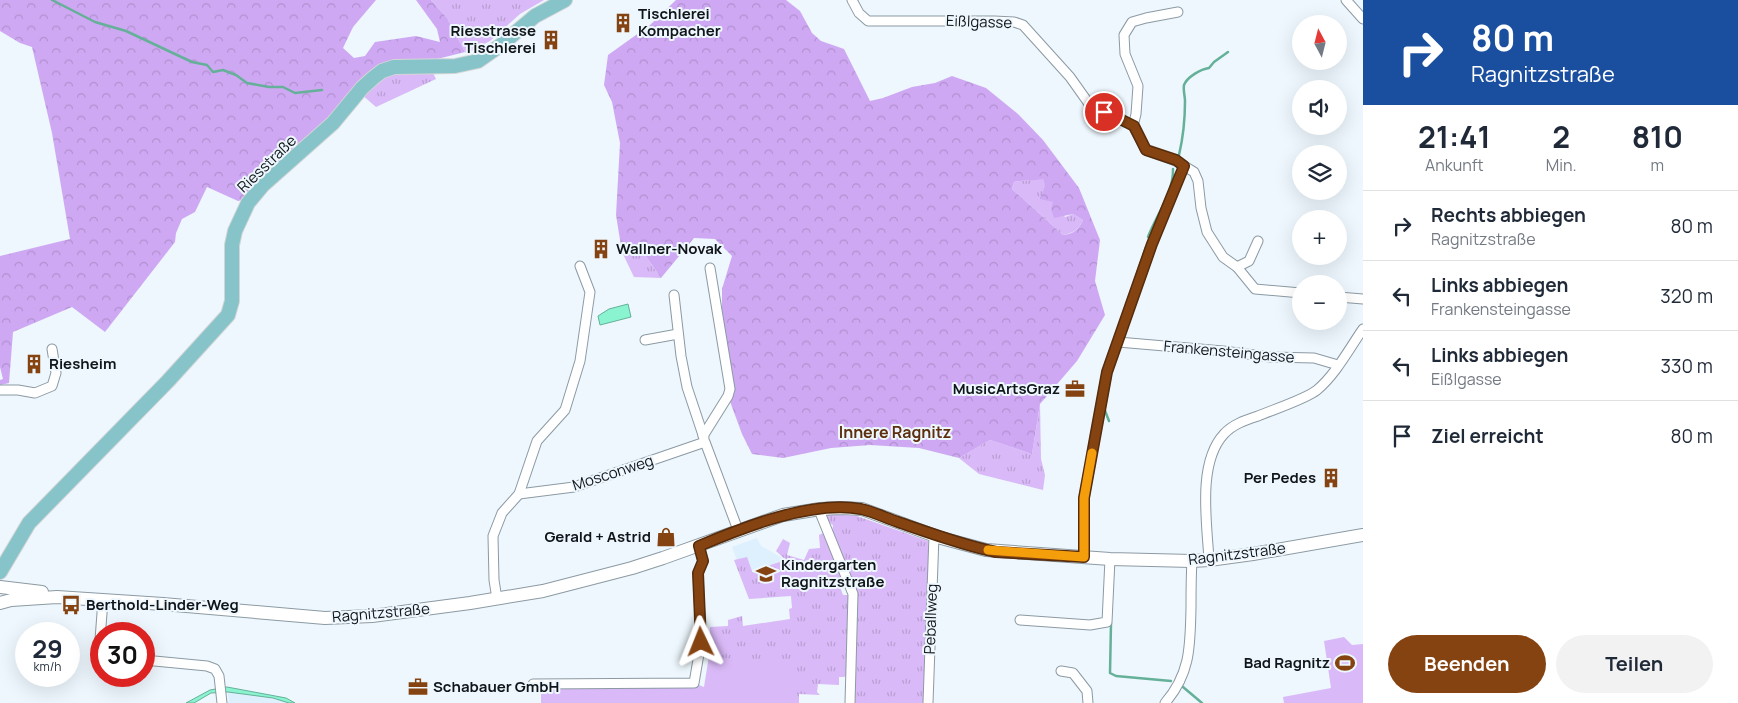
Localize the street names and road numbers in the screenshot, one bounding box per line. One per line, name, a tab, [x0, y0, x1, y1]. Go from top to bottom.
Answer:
street label: Eißlgasse	[946, 10, 1013, 33]
street label: Riesstraße	[233, 130, 301, 197]
street label: Frankensteingasse	[1163, 335, 1296, 368]
street label: Mosconweg	[570, 450, 656, 495]
street label: Ragnitzstraße	[1187, 537, 1287, 570]
street label: Peballweg	[919, 583, 942, 655]
street label: Ragnitzstraße	[331, 598, 431, 627]

